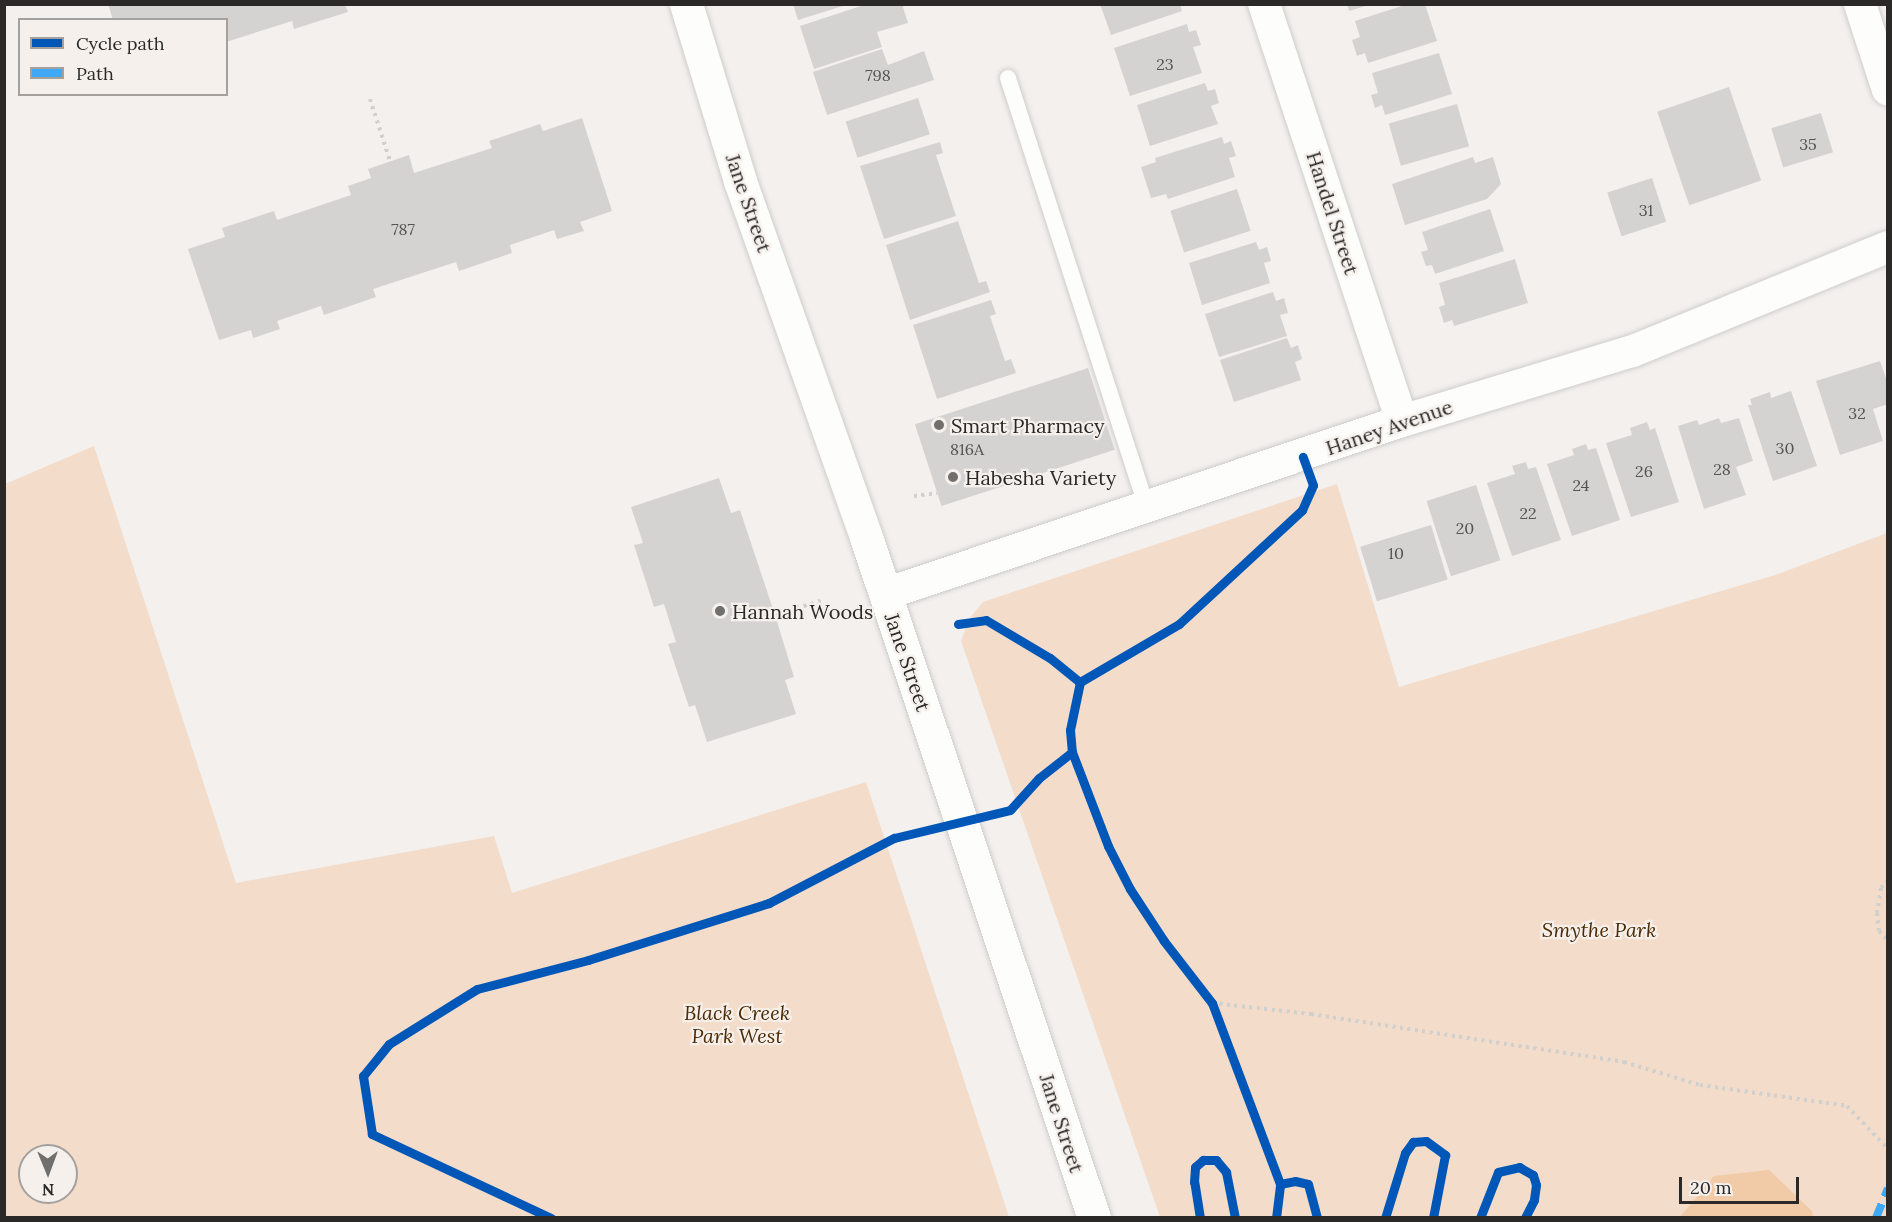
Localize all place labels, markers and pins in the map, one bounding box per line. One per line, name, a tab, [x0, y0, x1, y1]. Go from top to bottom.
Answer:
place label: Smart Pharmacy	[951, 413, 1104, 437]
marker: Smart Pharmacy	[932, 418, 946, 432]
place label: Habesha Variety	[965, 465, 1116, 489]
marker: Habesha Variety	[946, 470, 960, 484]
place label: Hannah Woods	[732, 599, 873, 623]
marker: Hannah Woods	[713, 604, 727, 618]

